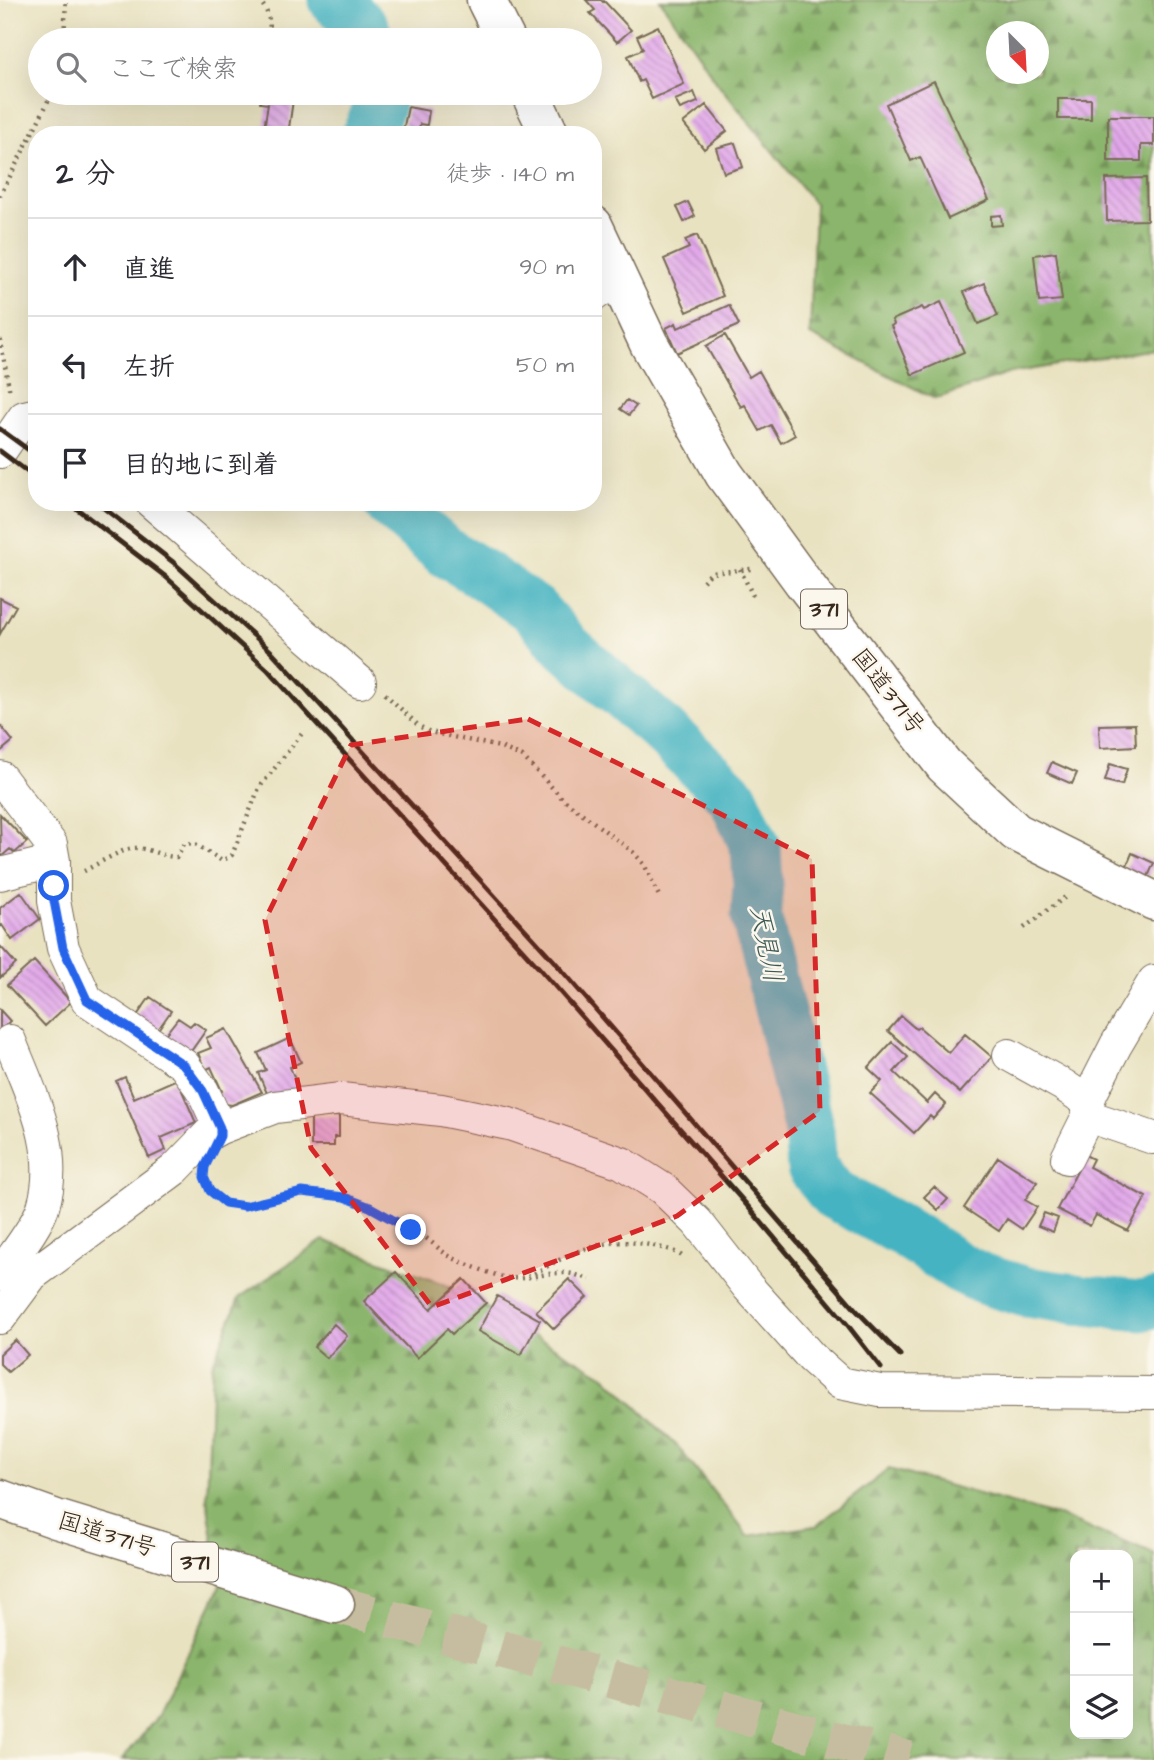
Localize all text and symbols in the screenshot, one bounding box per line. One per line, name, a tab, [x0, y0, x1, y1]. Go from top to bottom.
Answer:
north arrow	[986, 21, 1049, 84]
search box	[28, 28, 602, 105]
icon: search	[52, 48, 90, 86]
text: ここで検索	[108, 51, 238, 87]
text: 2 分	[56, 153, 115, 195]
text: 徒歩 · 140 m	[446, 158, 574, 190]
icon: ahead	[56, 248, 94, 286]
text: 直進	[123, 251, 175, 287]
text: 90 m	[519, 251, 574, 283]
icon: left	[56, 346, 94, 384]
text: 左折	[123, 349, 175, 385]
text: 50 m	[516, 349, 574, 381]
icon: arrive	[56, 444, 94, 482]
text: 目的地に到着	[123, 447, 279, 483]
road number: 371	[801, 590, 847, 628]
street label: 国道371号	[843, 641, 933, 743]
route start	[38, 870, 69, 901]
water label: 天見川	[741, 902, 791, 986]
route end	[395, 1214, 426, 1245]
street label: 国道371号	[53, 1504, 161, 1566]
road number: 371	[172, 1542, 218, 1582]
map controls	[1070, 1550, 1133, 1739]
button: +	[1070, 1550, 1133, 1613]
button: −	[1070, 1613, 1133, 1676]
button: layers	[1070, 1676, 1133, 1739]

